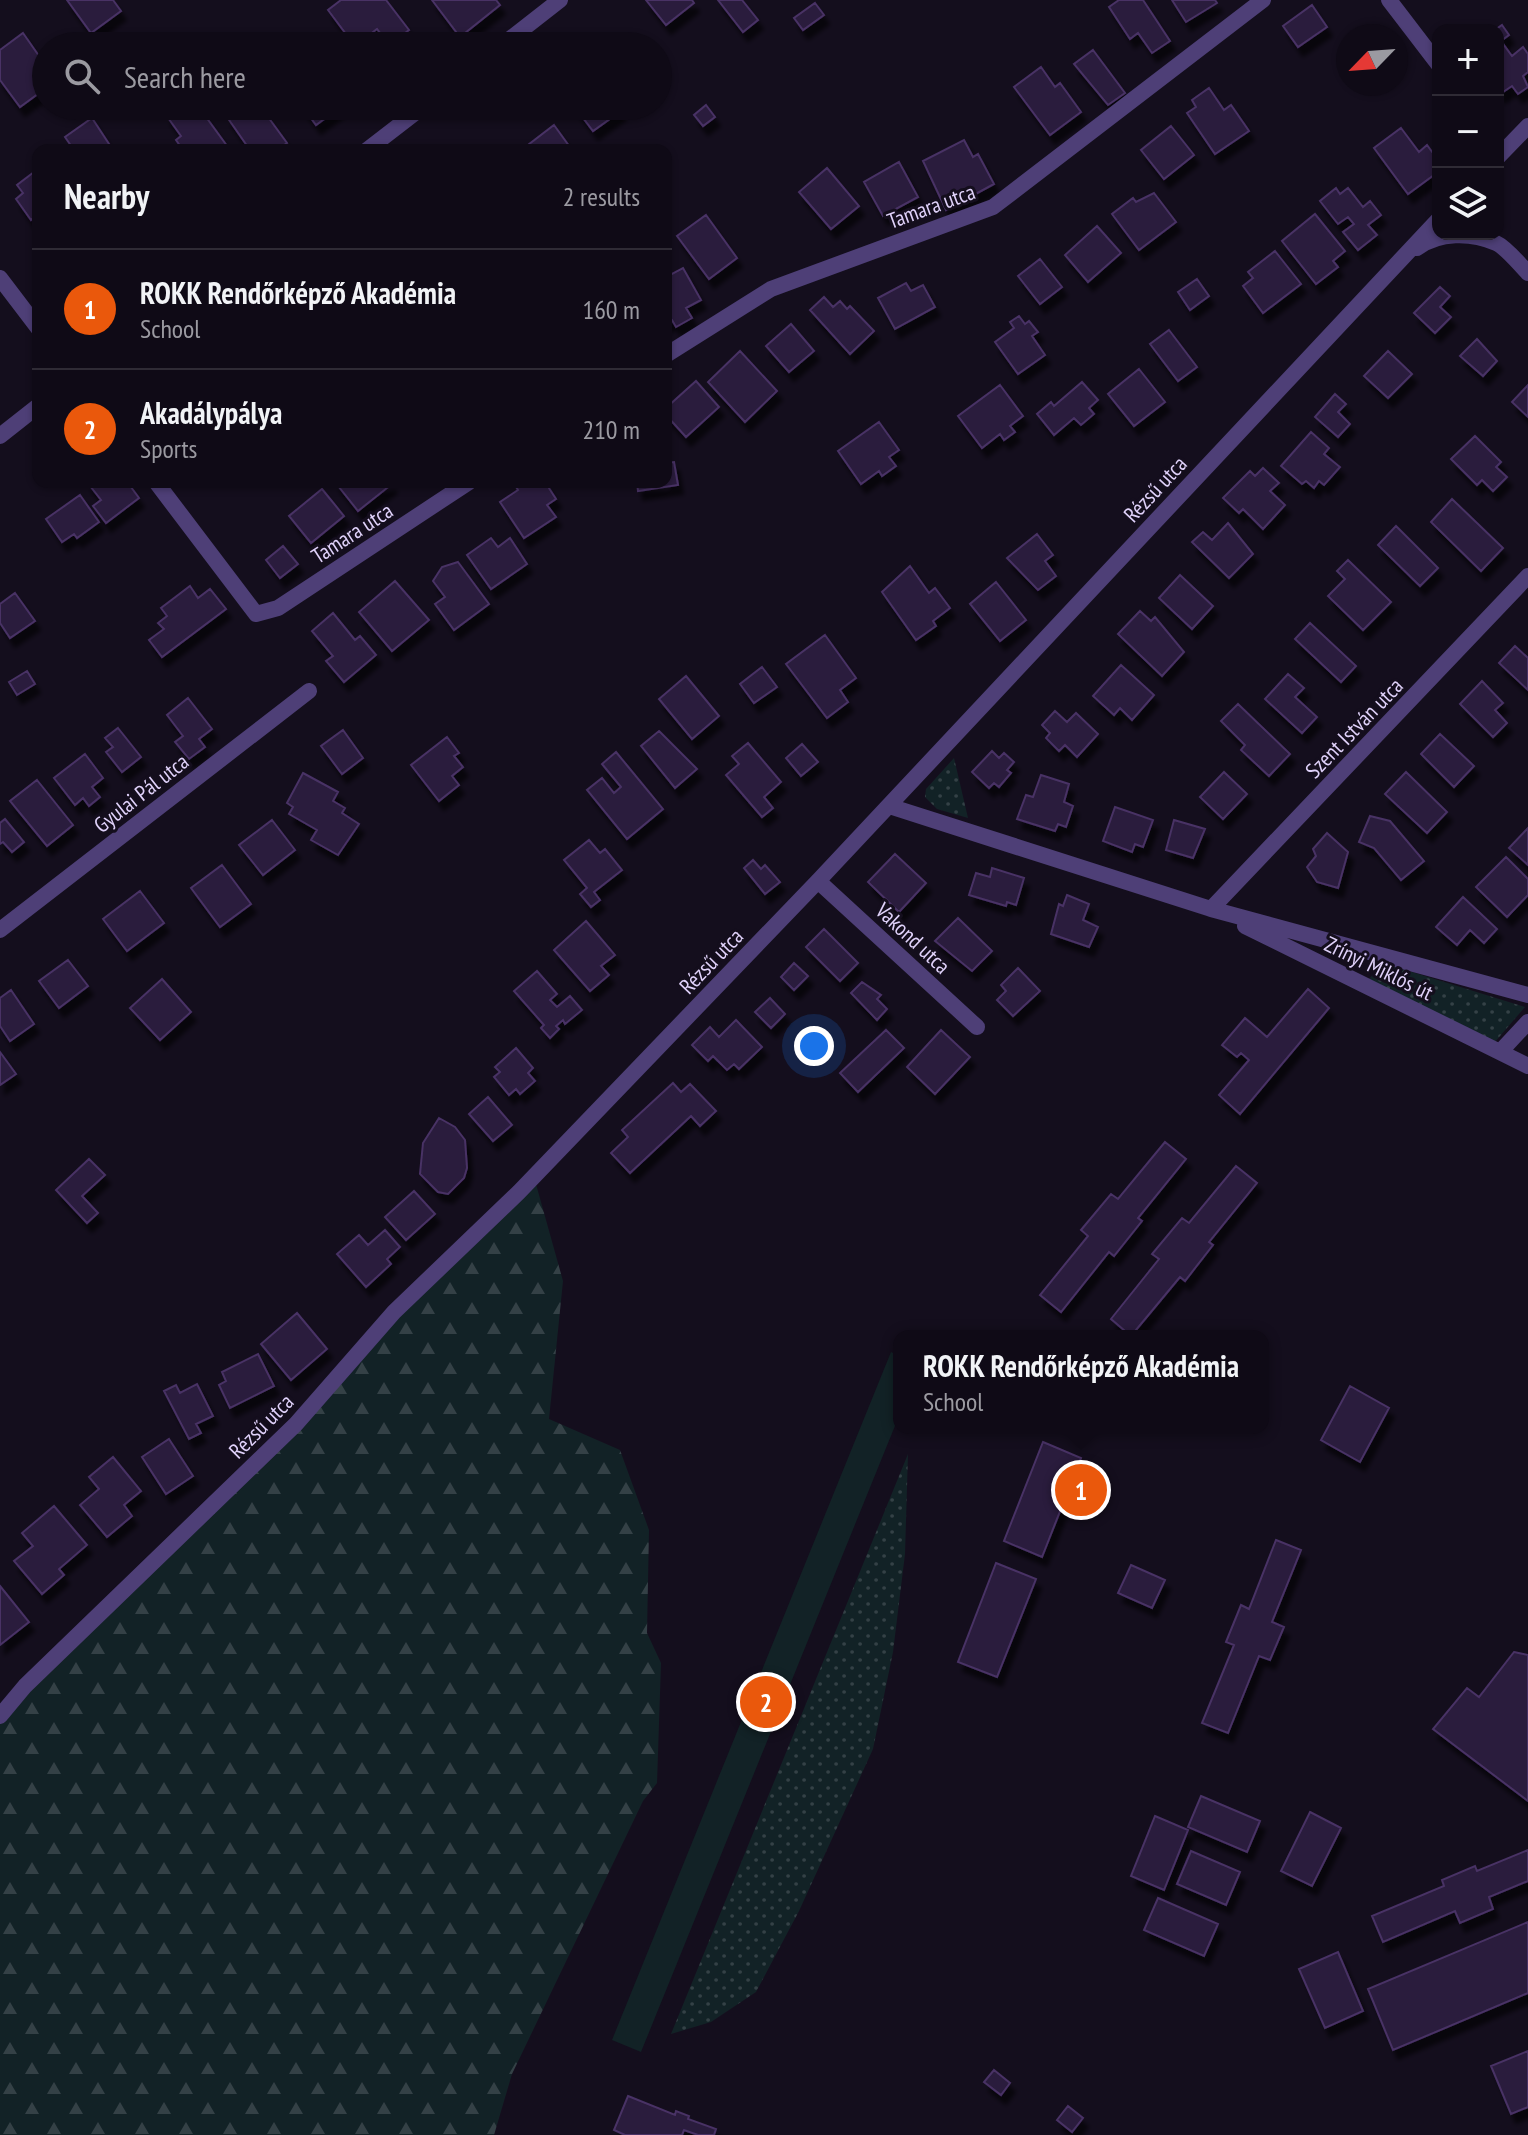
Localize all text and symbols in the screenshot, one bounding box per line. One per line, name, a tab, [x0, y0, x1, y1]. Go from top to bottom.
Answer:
north arrow	[1336, 24, 1408, 96]
map controls	[1432, 24, 1504, 240]
button: +	[1432, 24, 1504, 96]
search box	[32, 32, 672, 120]
icon: search	[60, 54, 104, 98]
text: Search here	[124, 57, 246, 96]
button: −	[1432, 96, 1504, 168]
button: layers	[1432, 168, 1504, 240]
text: Nearby	[64, 174, 149, 218]
street label: Tamara utca	[883, 177, 979, 235]
text: 2 results	[563, 180, 640, 213]
text: ROKK Rendőrképző Akadémia	[140, 273, 456, 312]
text: 1	[84, 293, 96, 326]
text: 160 m	[582, 293, 640, 326]
text: School	[140, 312, 200, 345]
text: Akadálypálya	[140, 393, 282, 432]
text: 2	[84, 413, 96, 446]
text: 210 m	[582, 413, 640, 446]
text: Sports	[140, 432, 197, 465]
street label: Rézsű utca	[1117, 450, 1193, 528]
street label: Tamara utca	[306, 496, 398, 570]
street label: Szent István utca	[1299, 672, 1409, 784]
street label: Gyulai Pál utca	[88, 747, 194, 839]
street label: Vakond utca	[869, 896, 956, 980]
street label: Rézsű utca	[673, 922, 749, 1000]
street label: Zrínyi Miklós út	[1320, 930, 1438, 1006]
your location	[794, 1026, 834, 1066]
popup	[893, 1330, 1269, 1434]
text: ROKK Rendőrképző Akadémia	[923, 1346, 1239, 1385]
text: School	[923, 1385, 983, 1418]
street label: Rézsű utca	[223, 1388, 299, 1464]
pin: 1	[1055, 1460, 1107, 1520]
pin: 2	[740, 1672, 792, 1732]

